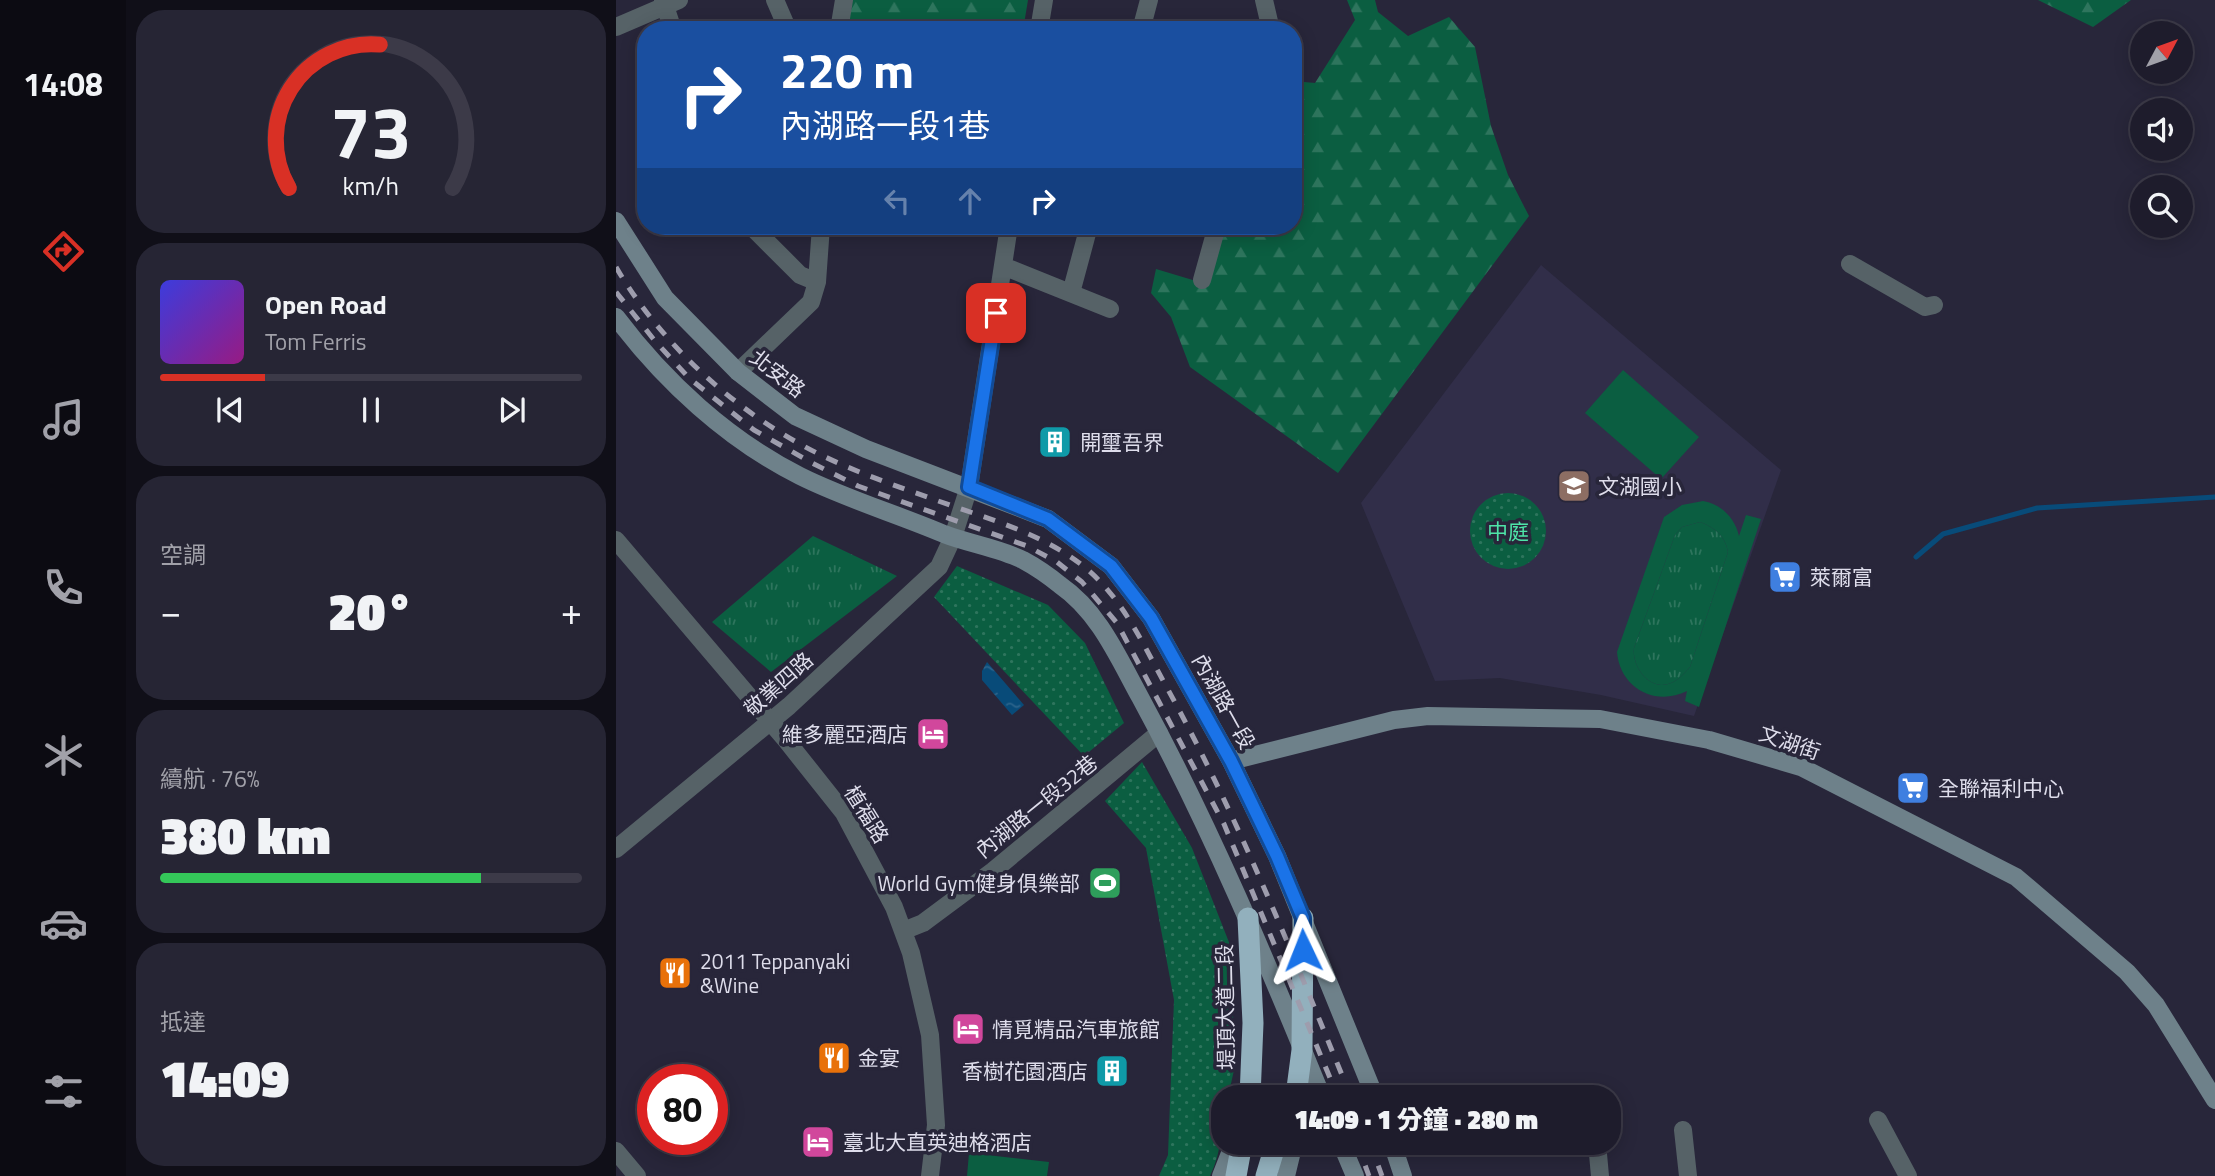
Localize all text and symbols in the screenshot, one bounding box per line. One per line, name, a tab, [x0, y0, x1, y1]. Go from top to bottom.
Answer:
north arrow	[2130, 21, 2193, 84]
map controls	[2130, 21, 2193, 238]
text: 220 m	[780, 32, 914, 107]
icon: right	[665, 49, 756, 140]
text: 14:08	[23, 60, 103, 108]
text: 73	[330, 76, 412, 186]
button: sound	[2130, 98, 2193, 161]
text: 內湖路一段1巷	[780, 101, 990, 149]
text: km/h	[343, 166, 399, 204]
button: search	[2130, 175, 2193, 238]
icon: left	[878, 182, 916, 220]
icon: ahead	[951, 182, 989, 220]
icon: right	[1024, 182, 1062, 220]
icon: directions	[39, 227, 88, 276]
pin	[966, 283, 1026, 343]
text: Open Road	[265, 285, 387, 324]
icon: arrive	[977, 294, 1015, 332]
text: Tom Ferris	[265, 324, 366, 359]
street label: 北安路	[743, 341, 813, 405]
icon: previous	[211, 391, 249, 429]
icon: pause	[352, 391, 390, 429]
icon: next	[493, 391, 531, 429]
icon: music	[39, 395, 88, 444]
building icon: 開璽吾界	[1036, 423, 1074, 461]
place label: 開璽吾界	[1080, 426, 1164, 458]
school or university icon: 文湖國小	[1555, 467, 1593, 505]
place label: 文湖國小	[1598, 470, 1682, 502]
park label: 中庭	[1487, 515, 1529, 547]
text: 空調	[160, 537, 206, 572]
supermarket icon: 萊爾富	[1766, 558, 1804, 596]
place label: 萊爾富	[1810, 561, 1873, 593]
icon: phone	[39, 563, 88, 612]
text: 20°	[328, 571, 414, 650]
text: −	[160, 582, 181, 640]
text: +	[561, 582, 582, 640]
street label: 敬業四路	[736, 644, 820, 724]
street label: 內湖路一段	[1185, 647, 1263, 755]
hotel icon: 維多麗亞酒店	[914, 715, 952, 753]
street label: 文湖街	[1755, 717, 1825, 767]
place label: 維多麗亞酒店	[782, 718, 908, 750]
icon: climate	[39, 731, 88, 780]
street label: 內湖路一段32巷	[968, 747, 1104, 865]
text: 續航 · 76%	[160, 761, 260, 796]
supermarket icon: 全聯福利中心	[1894, 769, 1932, 807]
place label: 全聯福利中心	[1938, 772, 2064, 804]
street label: 植福路	[837, 779, 897, 849]
text: 380 km	[160, 795, 331, 874]
sports icon: World Gym健身俱樂部	[1086, 864, 1124, 902]
place label: World Gym健身俱樂部	[877, 867, 1080, 899]
icon: car	[39, 899, 88, 948]
position arrow	[1266, 913, 1340, 987]
street label: 堤頂大道二段	[1208, 944, 1242, 1070]
place label: 2011 Teppanyaki &Wine	[700, 945, 850, 1001]
restaurant icon: 2011 Teppanyaki &Wine	[656, 954, 694, 992]
text: 抵達	[160, 1004, 206, 1039]
hotel icon: 情覓精品汽車旅館	[949, 1010, 987, 1048]
place label: 情覓精品汽車旅館	[992, 1013, 1160, 1045]
text: 14:09	[160, 1038, 289, 1117]
restaurant icon: 金宴	[815, 1039, 853, 1077]
place label: 金宴	[858, 1042, 900, 1074]
building icon: 香樹花園酒店	[1093, 1052, 1131, 1090]
place label: 香樹花園酒店	[962, 1055, 1088, 1087]
speed limit sign: 80	[637, 1064, 728, 1155]
icon: filters	[39, 1067, 88, 1116]
text: 14:09 · 1 分鐘 · 280 m	[1294, 1100, 1538, 1139]
hotel icon: 臺北大直英迪格酒店	[799, 1123, 837, 1161]
place label: 臺北大直英迪格酒店	[843, 1126, 1032, 1158]

